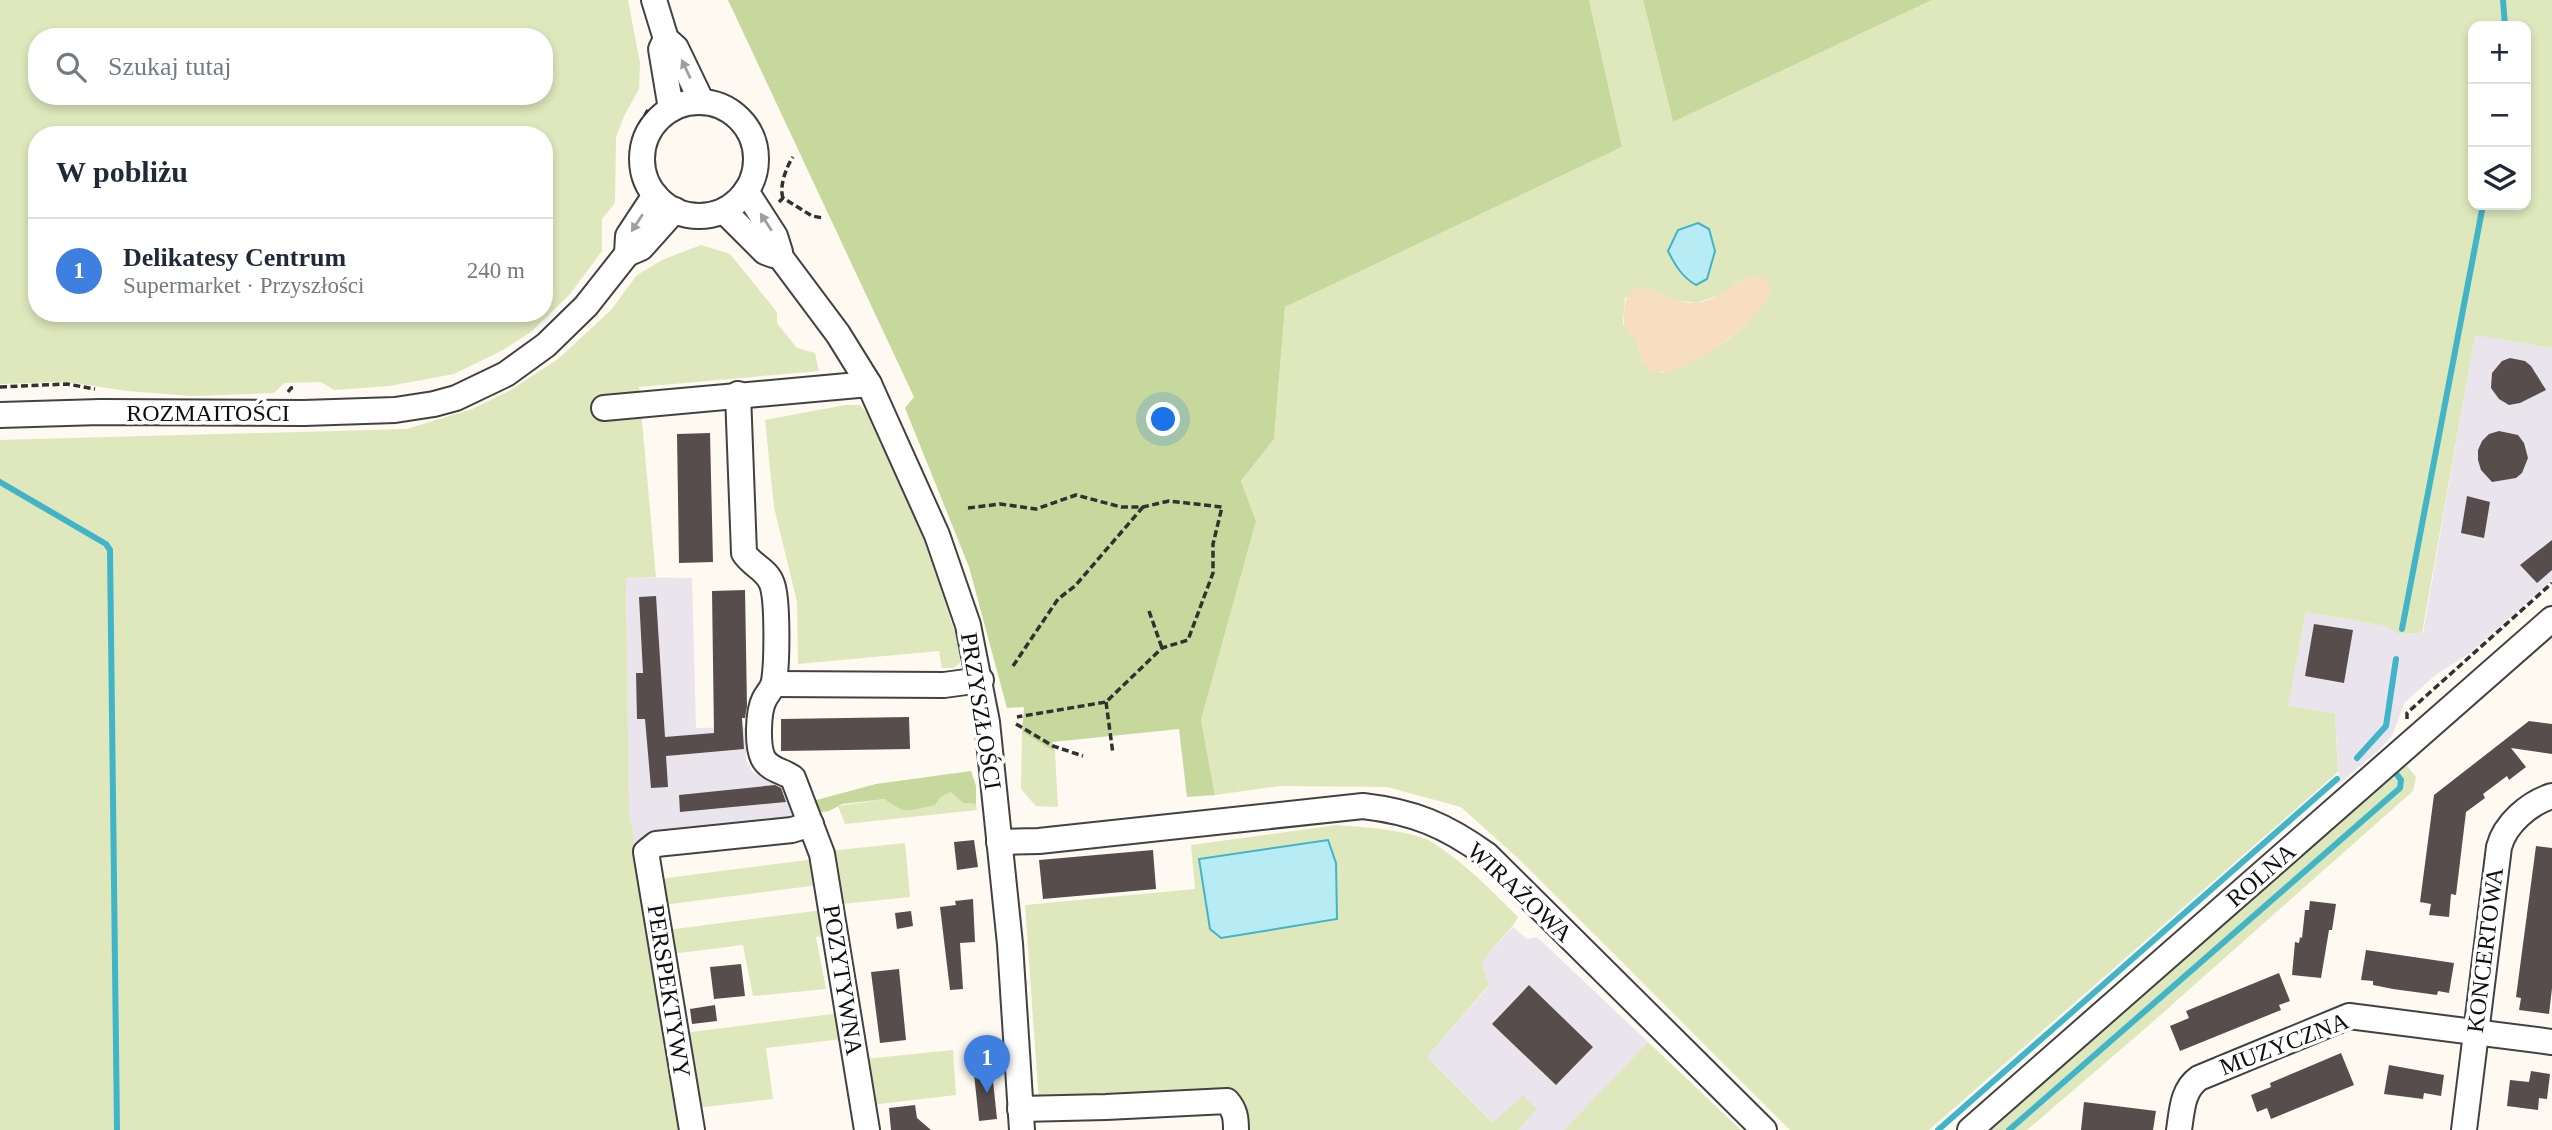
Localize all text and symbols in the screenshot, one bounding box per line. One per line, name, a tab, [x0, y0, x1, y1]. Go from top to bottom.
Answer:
map controls	[2468, 21, 2531, 210]
button: +	[2468, 21, 2531, 84]
search box	[28, 28, 553, 105]
icon: search	[52, 48, 90, 86]
text: Szukaj tutaj	[108, 52, 231, 81]
one-way arrow	[681, 59, 692, 79]
button: −	[2468, 84, 2531, 147]
button: layers	[2468, 147, 2531, 210]
text: W pobliżu	[56, 155, 188, 188]
one-way arrow	[759, 213, 773, 231]
one-way arrow	[631, 214, 644, 233]
text: Delikatesy Centrum	[123, 243, 346, 272]
text: 1	[73, 258, 85, 283]
text: 240 m	[467, 258, 525, 283]
text: Supermarket · Przyszłości	[123, 273, 364, 298]
street label: ROZMAITOŚCI	[126, 400, 290, 426]
your location	[1146, 402, 1180, 436]
street label: PRZYSZŁOŚCI	[956, 631, 1006, 791]
street label: WIRAŻOWA	[1462, 837, 1578, 947]
street label: ROLNA	[2221, 838, 2301, 912]
street label: KONCERTOWA	[2462, 865, 2508, 1034]
street label: PERSPEKTYWY	[642, 903, 696, 1079]
street label: POZYTYWNA	[818, 903, 868, 1058]
street label: MUZYCZNA	[2216, 1007, 2353, 1081]
pin: 1	[964, 1035, 1010, 1093]

